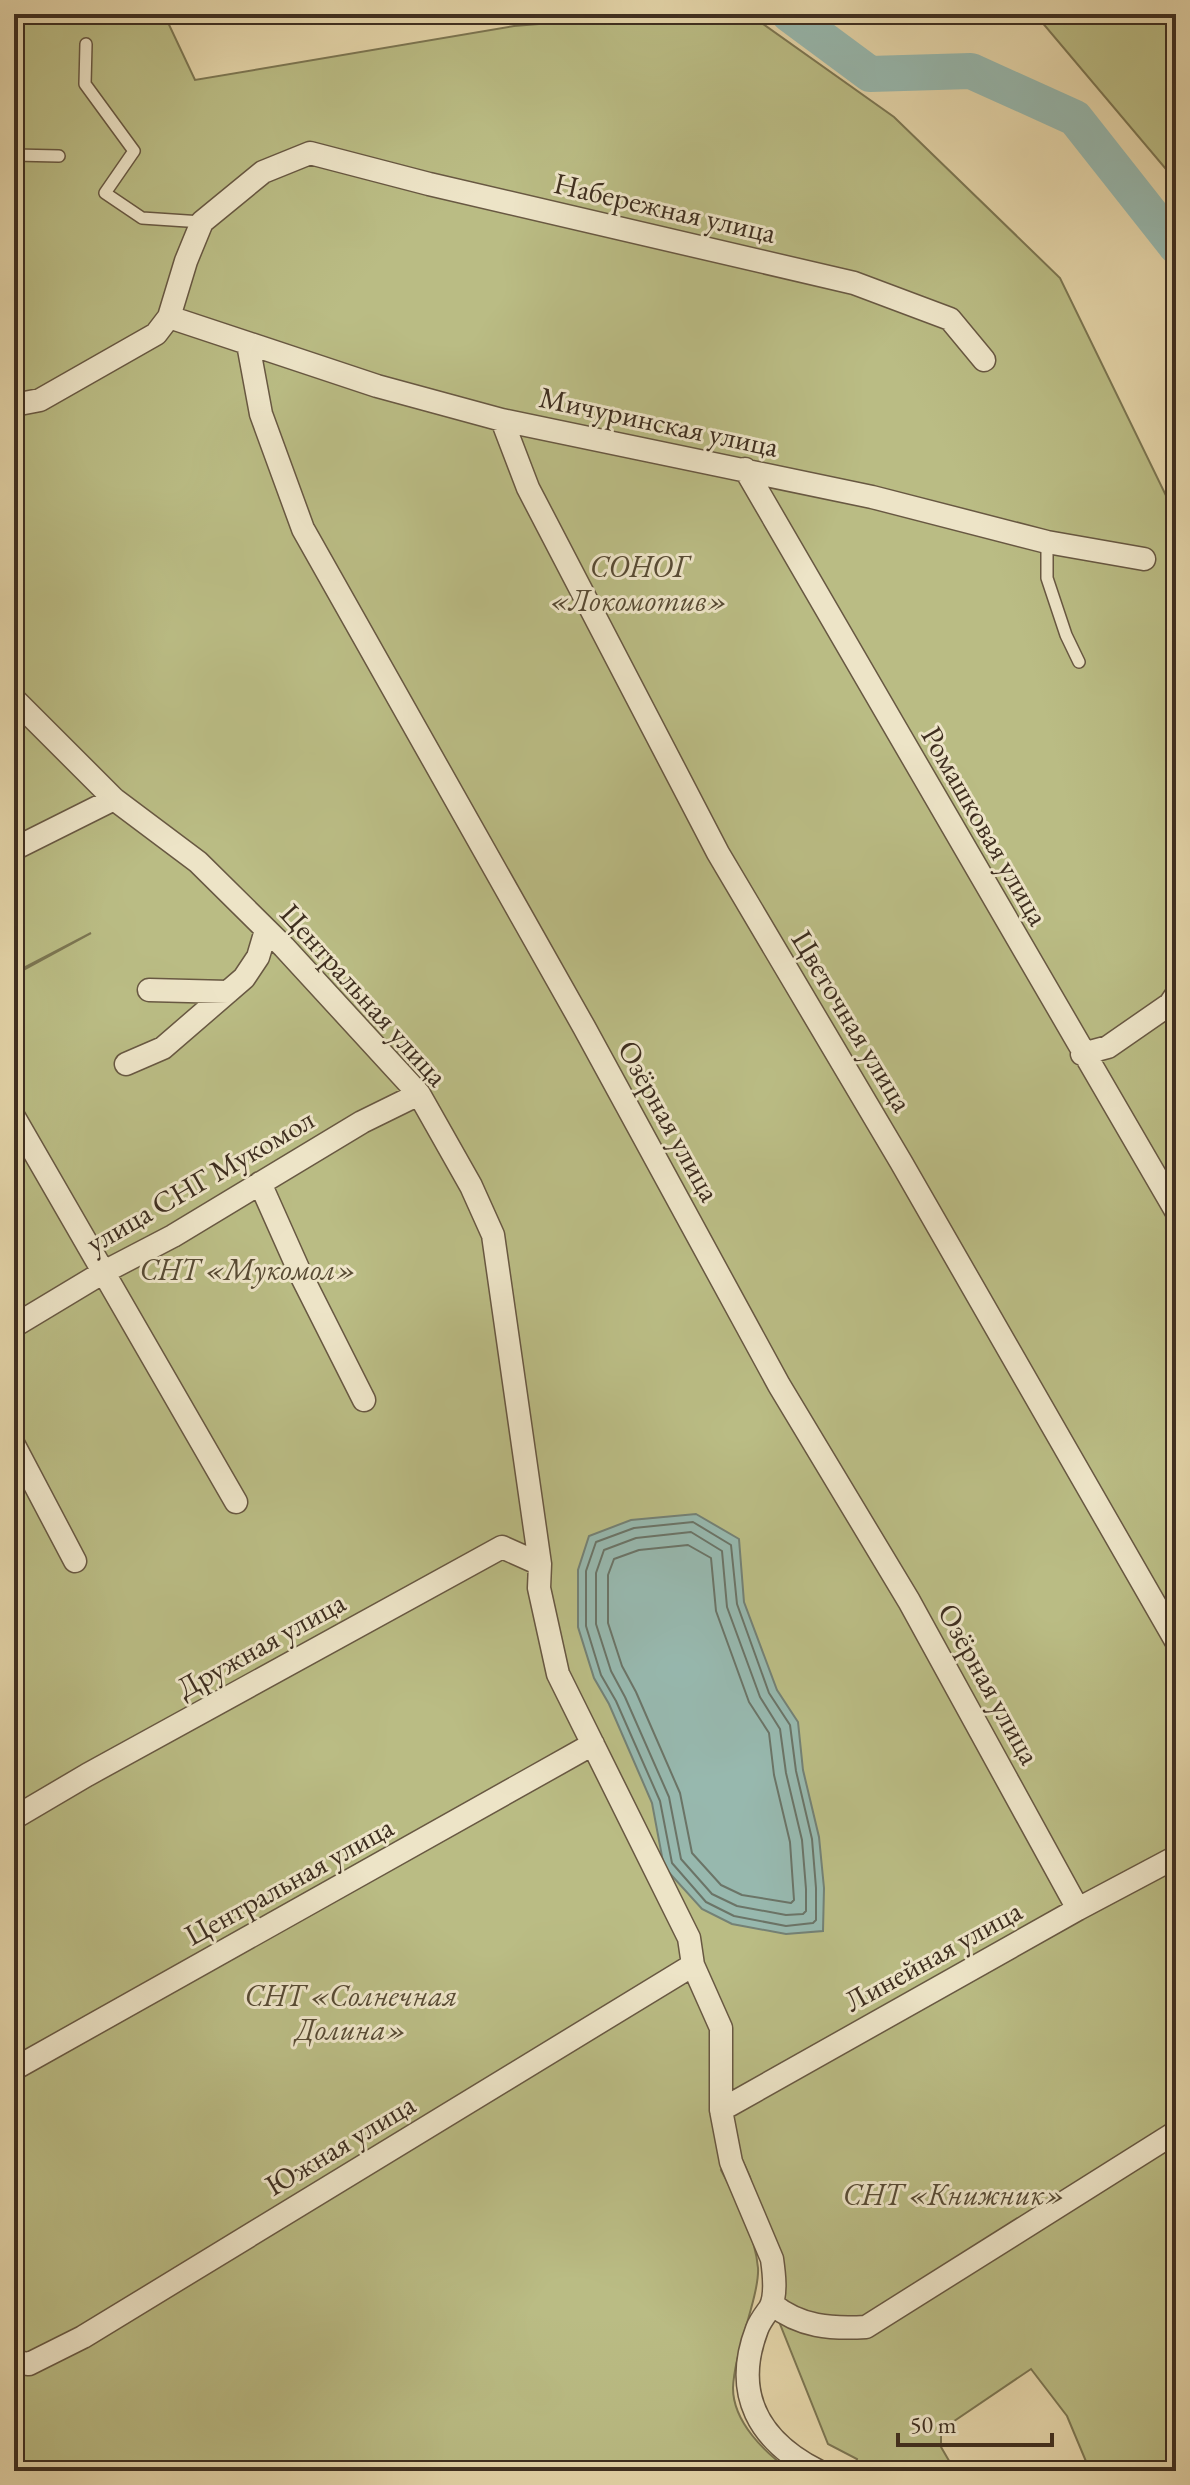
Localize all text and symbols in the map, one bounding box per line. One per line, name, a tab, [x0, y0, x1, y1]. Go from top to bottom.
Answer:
street label: Набережная улица	[550, 163, 780, 252]
street label: Мичуринская улица	[536, 377, 782, 466]
park label: СОНОГ «Локомотив»	[550, 547, 728, 620]
street label: Ромашковая улица	[913, 719, 1058, 932]
street label: Центральная улица	[272, 895, 457, 1094]
street label: Цветочная улица	[783, 923, 922, 1119]
street label: Озёрная улица	[609, 1033, 730, 1208]
street label: улица СНГ Мукомол	[78, 1099, 321, 1262]
park label: СНТ «Мукомол»	[139, 1250, 357, 1289]
street label: Дружная улица	[169, 1582, 352, 1707]
street label: Озёрная улица	[929, 1596, 1050, 1771]
street label: Центральная улица	[177, 1807, 400, 1954]
street label: Линейная улица	[837, 1891, 1029, 2020]
park label: СНТ «Солнечная Долина»	[245, 1976, 458, 2049]
street label: Южная улица	[257, 2084, 422, 2205]
park label: СНТ «Книжник»	[843, 2175, 1065, 2214]
scale bar	[898, 2397, 1052, 2447]
text: 50 m	[910, 2409, 957, 2440]

